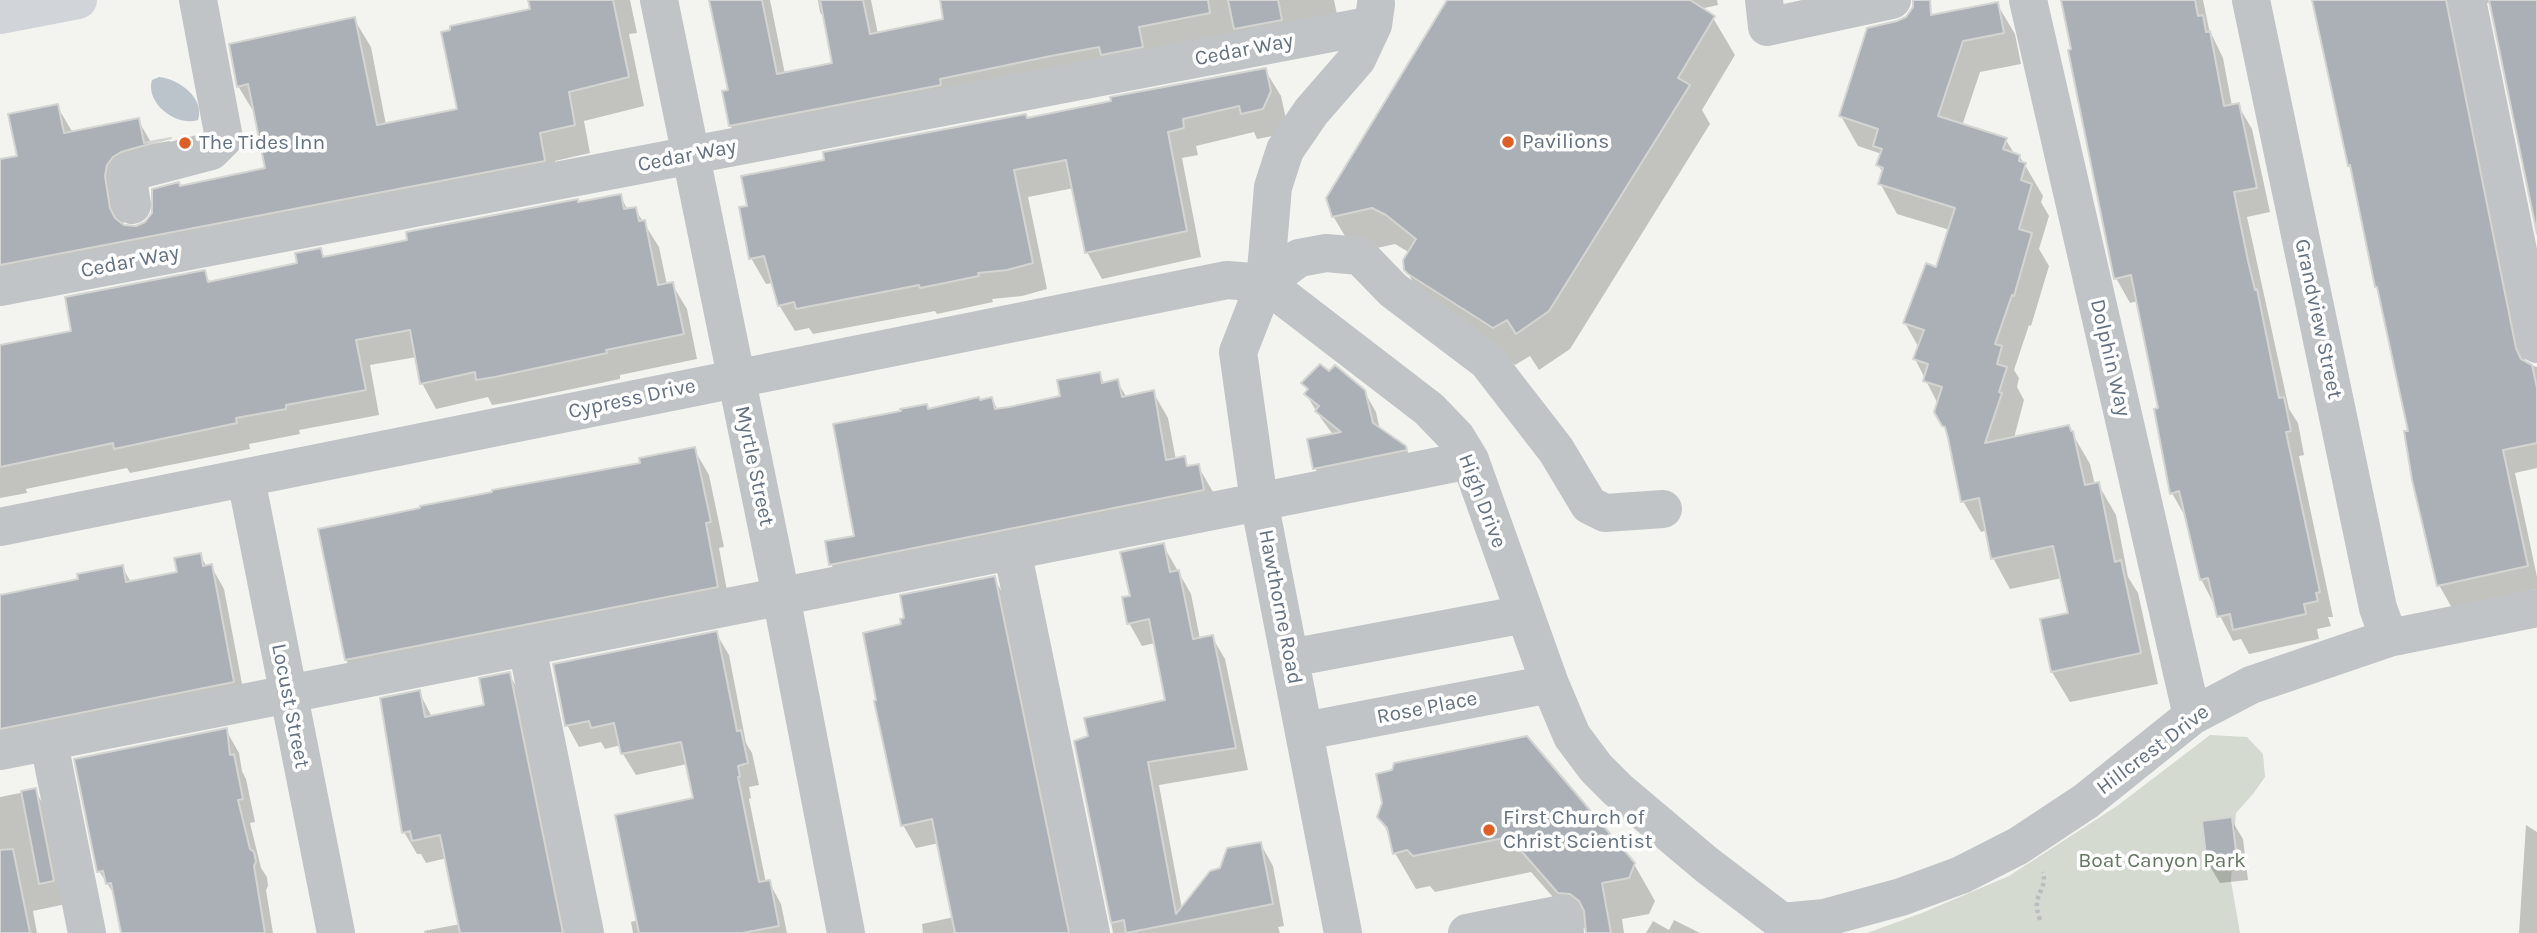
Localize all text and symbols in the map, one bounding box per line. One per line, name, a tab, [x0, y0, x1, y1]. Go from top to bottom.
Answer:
street label: Cedar Way	[1193, 28, 1295, 72]
place label: Pavilions	[1522, 129, 1609, 155]
place label: The Tides Inn	[199, 130, 325, 156]
street label: Cedar Way	[636, 134, 738, 178]
marker: Pavilions	[1500, 134, 1516, 150]
marker: The Tides Inn	[177, 135, 193, 151]
street label: Grandview Street	[2289, 237, 2347, 401]
street label: Cedar Way	[79, 240, 181, 284]
street label: Dolphin Way	[2084, 297, 2136, 419]
street label: Cypress Drive	[566, 373, 698, 425]
street label: Myrtle Street	[729, 404, 779, 528]
street label: High Drive	[1453, 450, 1511, 552]
street label: Hawthorne Road	[1253, 527, 1307, 687]
street label: Locust Street	[266, 642, 314, 770]
street label: Rose Place	[1375, 686, 1479, 730]
street label: Hillcrest Drive	[2092, 700, 2214, 800]
place label: First Church of Christ Scientist	[1503, 805, 1653, 855]
marker: First Church of Christ Scientist	[1481, 822, 1497, 838]
park label: Boat Canyon Park	[2078, 848, 2246, 874]

